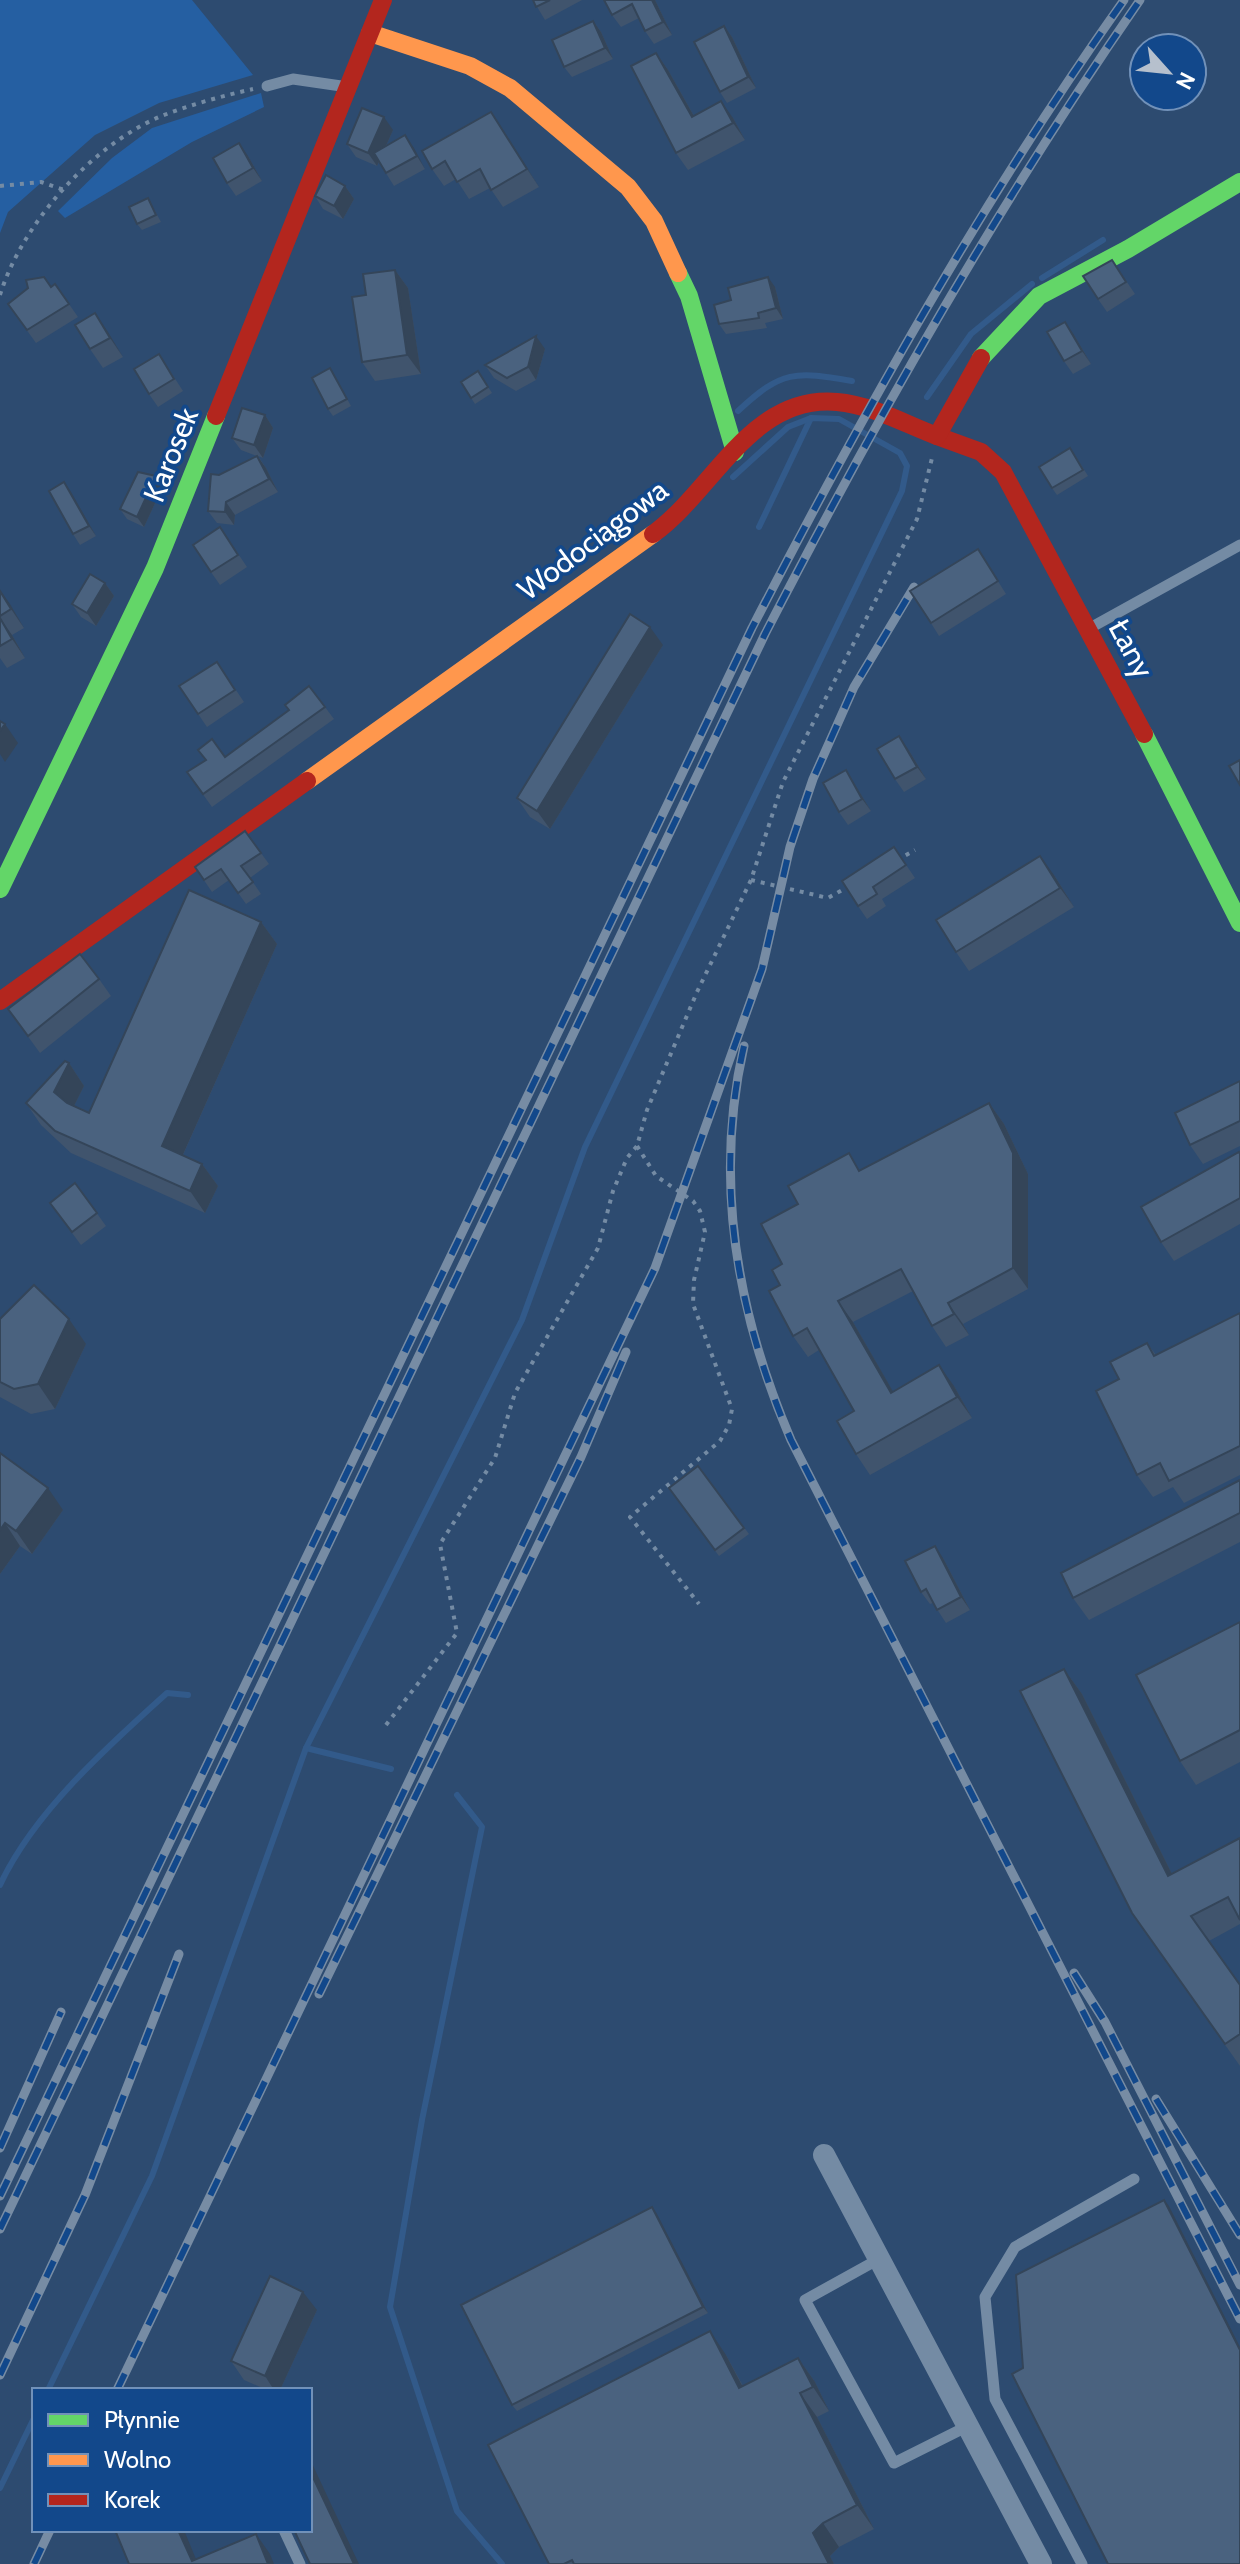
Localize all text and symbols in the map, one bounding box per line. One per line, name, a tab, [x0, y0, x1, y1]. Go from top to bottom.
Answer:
north arrow	[1128, 32, 1208, 112]
text: N	[1170, 68, 1201, 94]
street label: Karosek	[135, 402, 206, 507]
street label: Wodociągowa	[510, 471, 676, 608]
street label: Łany	[1101, 613, 1162, 684]
legend	[32, 2388, 312, 2532]
text: Płynnie	[104, 2405, 180, 2434]
text: Wolno	[104, 2445, 171, 2474]
text: Korek	[104, 2485, 161, 2514]

